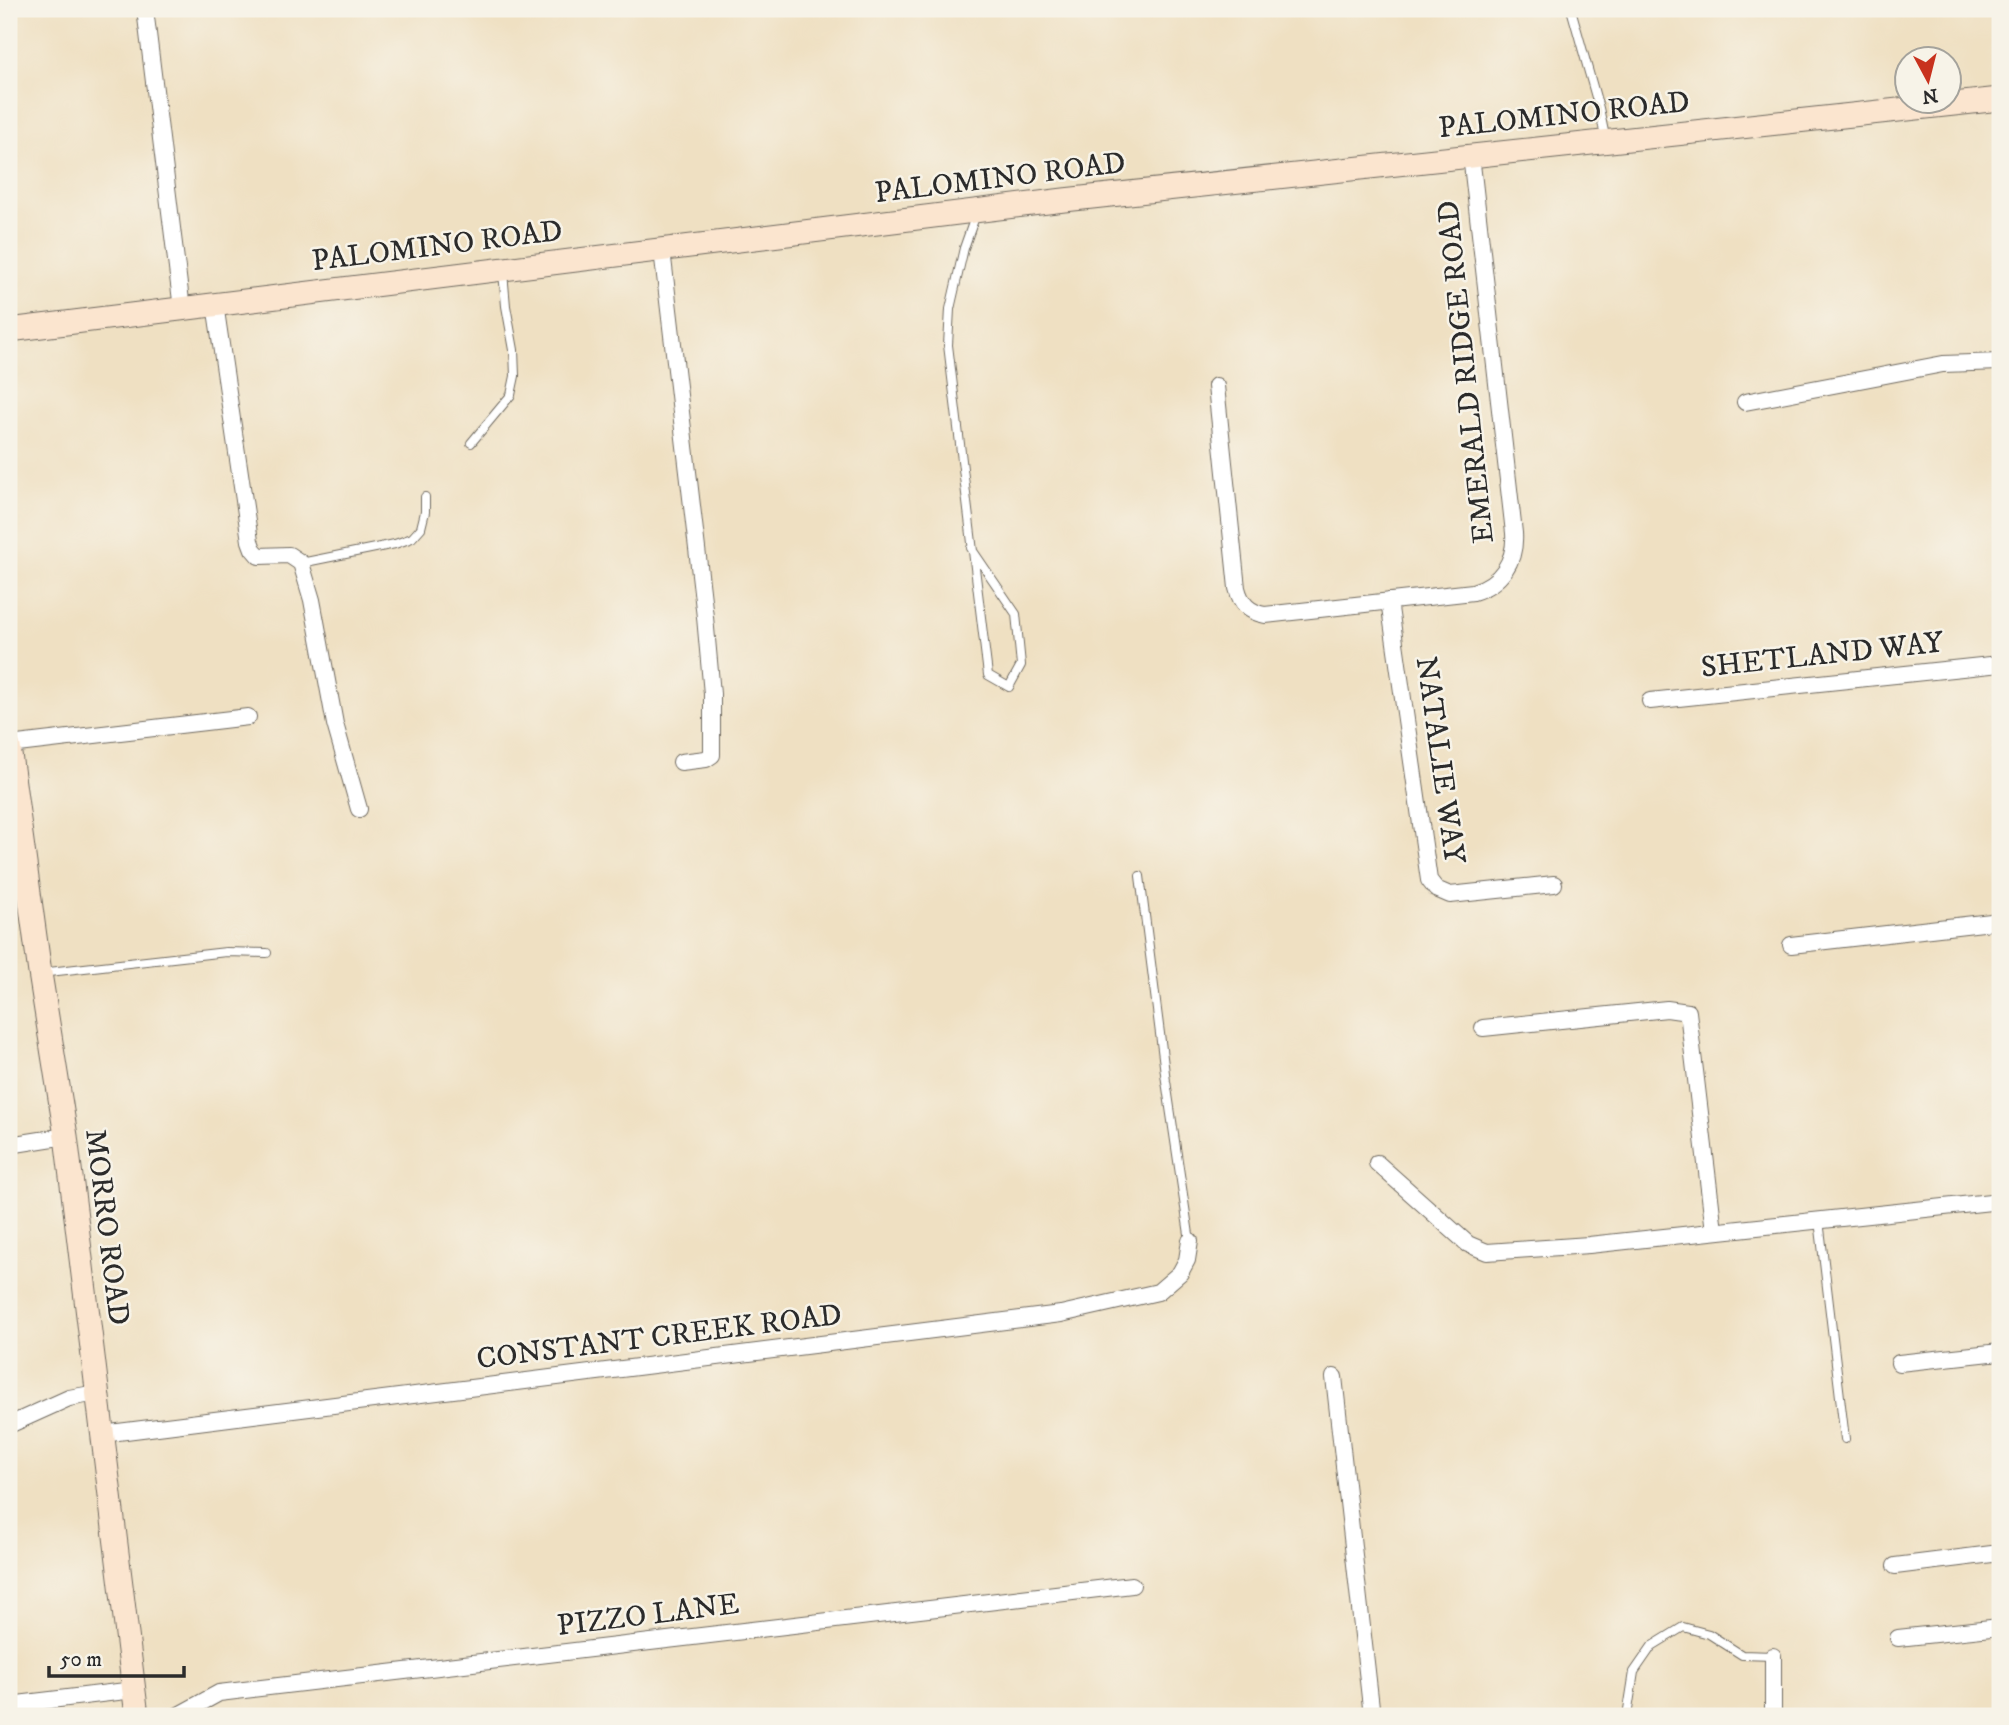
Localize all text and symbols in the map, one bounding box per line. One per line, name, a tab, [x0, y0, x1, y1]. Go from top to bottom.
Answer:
north arrow	[1894, 46, 1964, 116]
text: N	[1920, 83, 1939, 108]
street label: PALOMINO ROAD	[1437, 84, 1692, 147]
street label: PALOMINO ROAD	[873, 145, 1128, 212]
street label: EMERALD RIDGE ROAD	[1430, 198, 1503, 545]
street label: PALOMINO ROAD	[310, 213, 565, 280]
street label: SHETLAND WAY	[1699, 624, 1946, 687]
street label: NATALIE WAY	[1407, 654, 1473, 867]
street label: MORRO ROAD	[76, 1127, 137, 1328]
street label: CONSTANT CREEK ROAD	[474, 1297, 844, 1378]
street label: PIZZO LANE	[555, 1586, 741, 1645]
scale bar	[49, 1634, 184, 1678]
text: 50 m	[60, 1647, 102, 1673]

